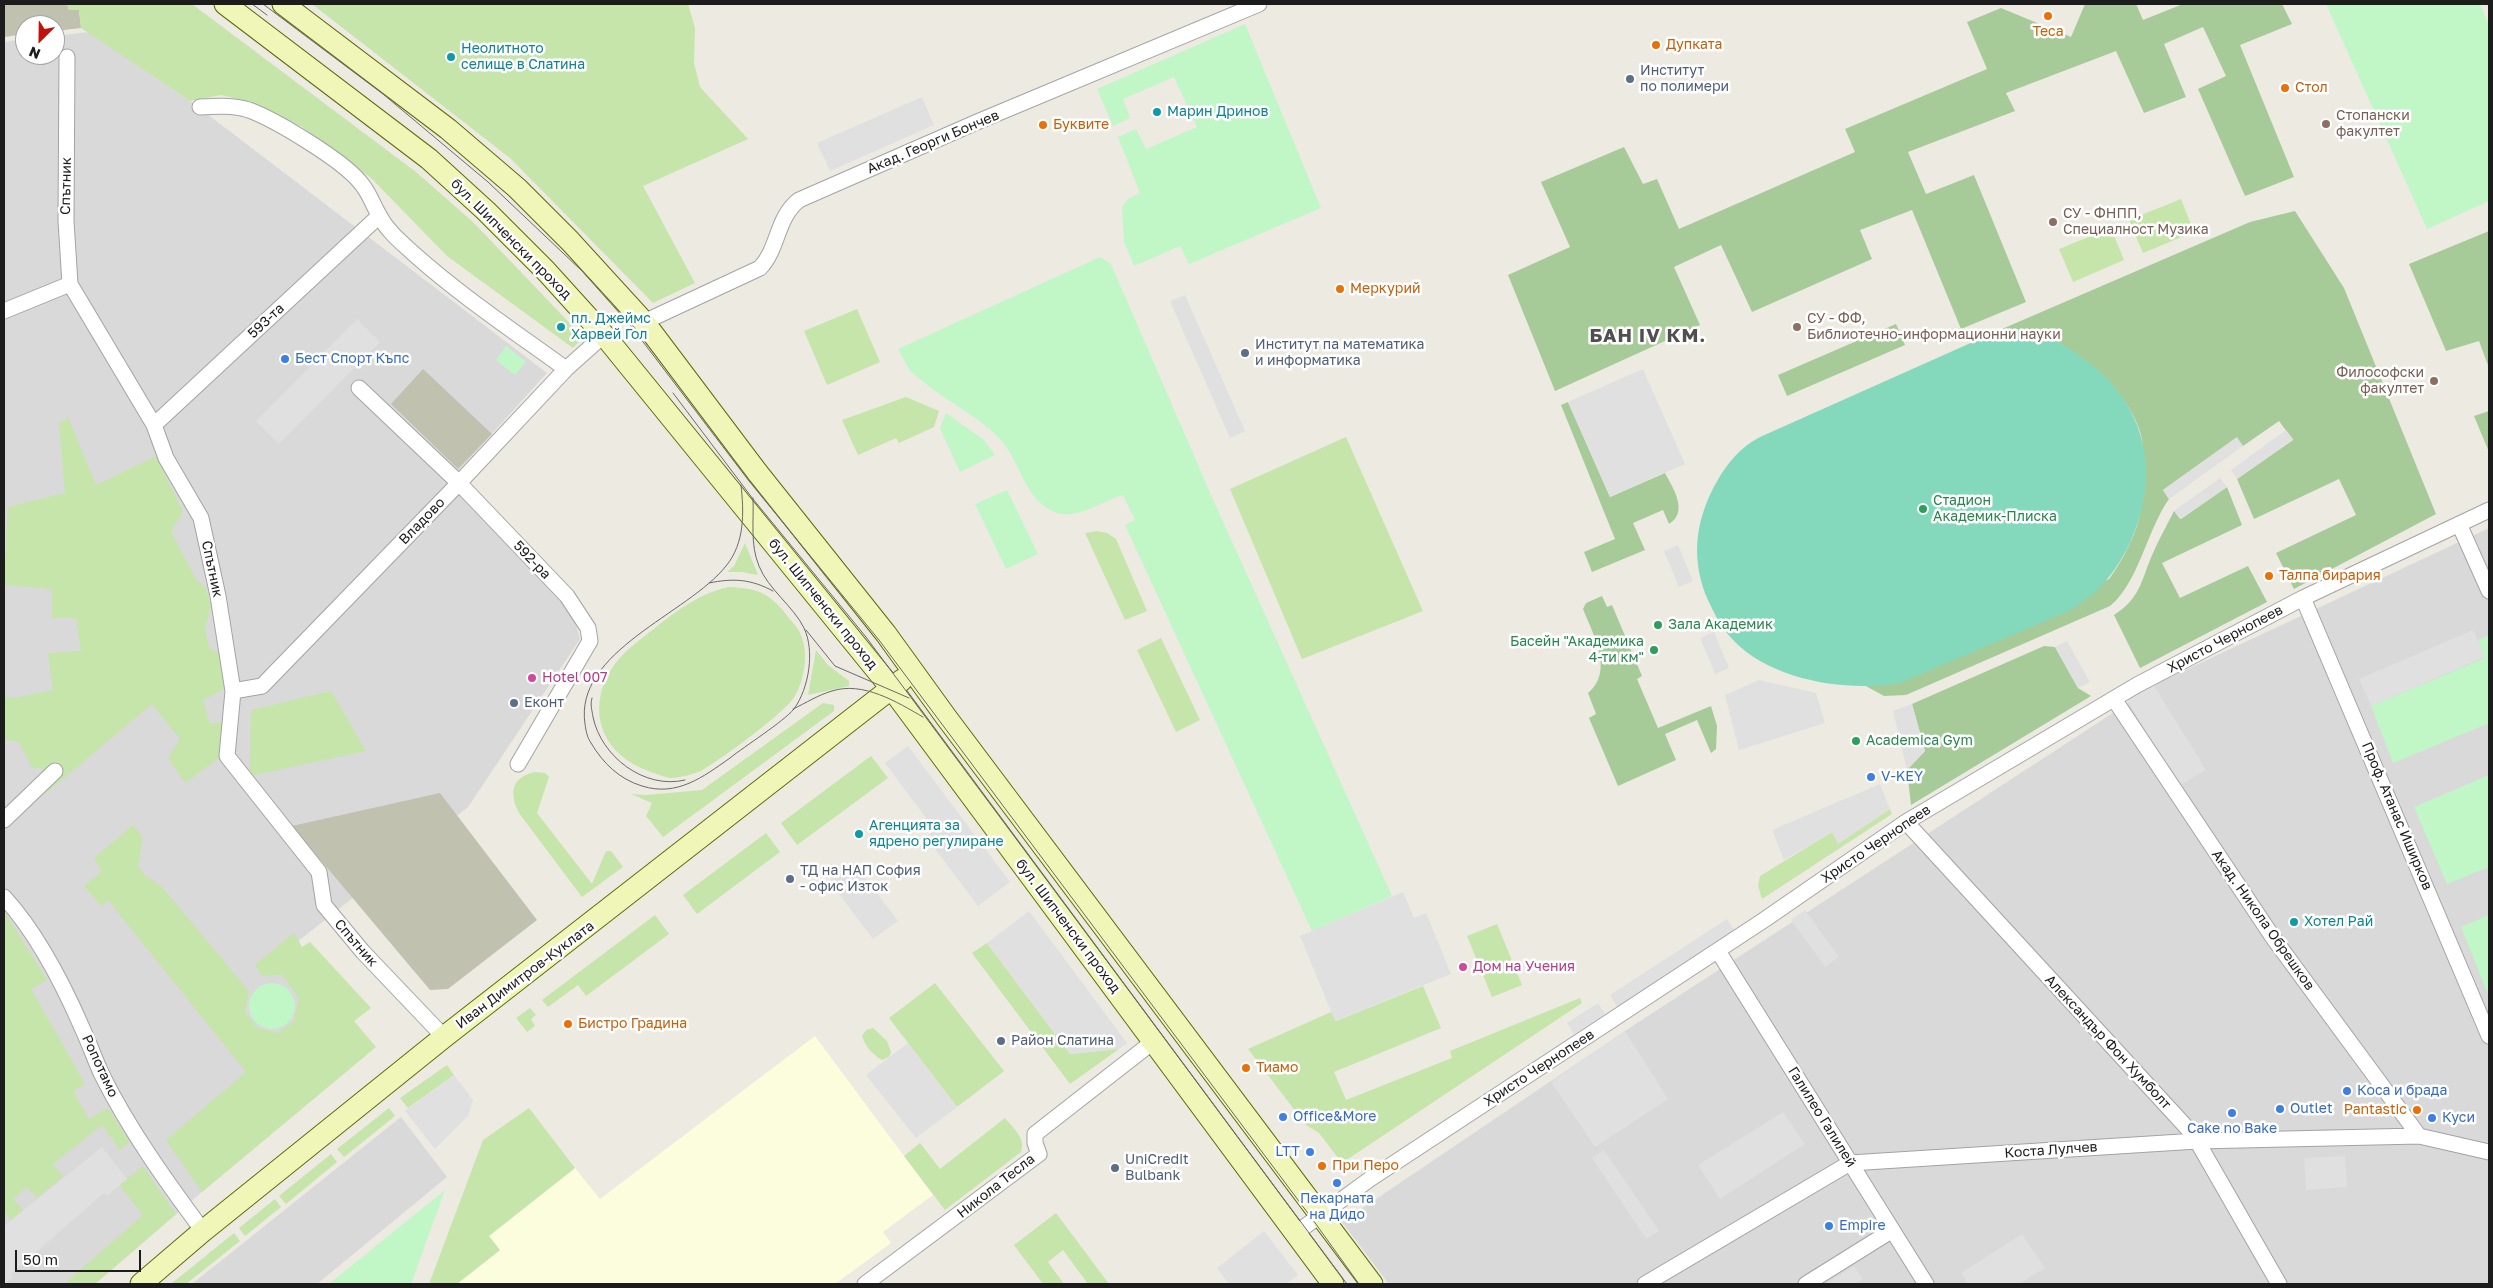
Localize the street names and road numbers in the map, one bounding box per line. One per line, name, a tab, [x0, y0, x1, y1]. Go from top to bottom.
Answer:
street label: Акад. Георги Бончев	[864, 107, 1002, 177]
street label: Спътник	[57, 157, 75, 215]
street label: бул. Шипченски проход	[447, 175, 575, 303]
street label: 593-та	[244, 300, 288, 342]
street label: Владово	[396, 494, 448, 548]
street label: бул. Шипченски проход	[765, 535, 881, 673]
street label: 592-ра	[510, 537, 554, 583]
street label: Спътник	[198, 539, 226, 599]
street label: Христо Чернопеев	[2164, 601, 2286, 677]
street label: Проф. Атанас Иширков	[2358, 739, 2436, 893]
street label: Христо Чернопеев	[1818, 801, 1934, 887]
street label: Акад. Никола Обрешков	[2208, 847, 2318, 993]
street label: бул. Шипченски проход	[1012, 856, 1124, 996]
street label: Спътник	[331, 916, 381, 970]
street label: Иван Димитров-Куклата	[453, 918, 597, 1032]
street label: Александър Фон Хумболт	[2041, 971, 2175, 1113]
street label: Христо Чернопеев	[1481, 1026, 1597, 1110]
street label: Ропотамо	[78, 1032, 122, 1100]
street label: Галилео Галилей	[1784, 1064, 1860, 1170]
street label: Коста Лулчев	[2004, 1138, 2098, 1162]
street label: Никола Тесла	[954, 1150, 1038, 1222]

